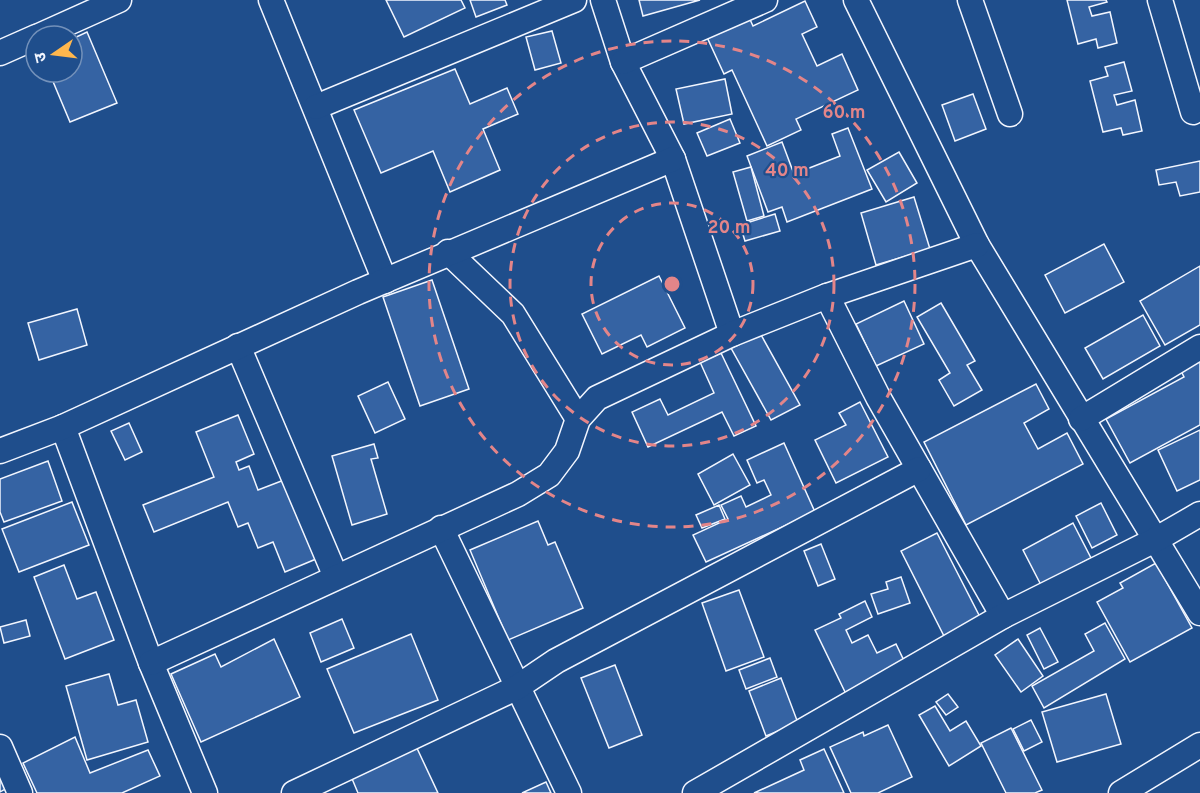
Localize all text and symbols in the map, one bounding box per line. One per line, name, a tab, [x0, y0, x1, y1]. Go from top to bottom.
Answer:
north arrow	[24, 24, 84, 84]
text: उ	[30, 50, 52, 64]
text: 60 m	[822, 102, 866, 125]
text: 40 m	[765, 160, 809, 183]
text: 20 m	[707, 217, 751, 240]
centre of rings	[662, 274, 682, 294]

